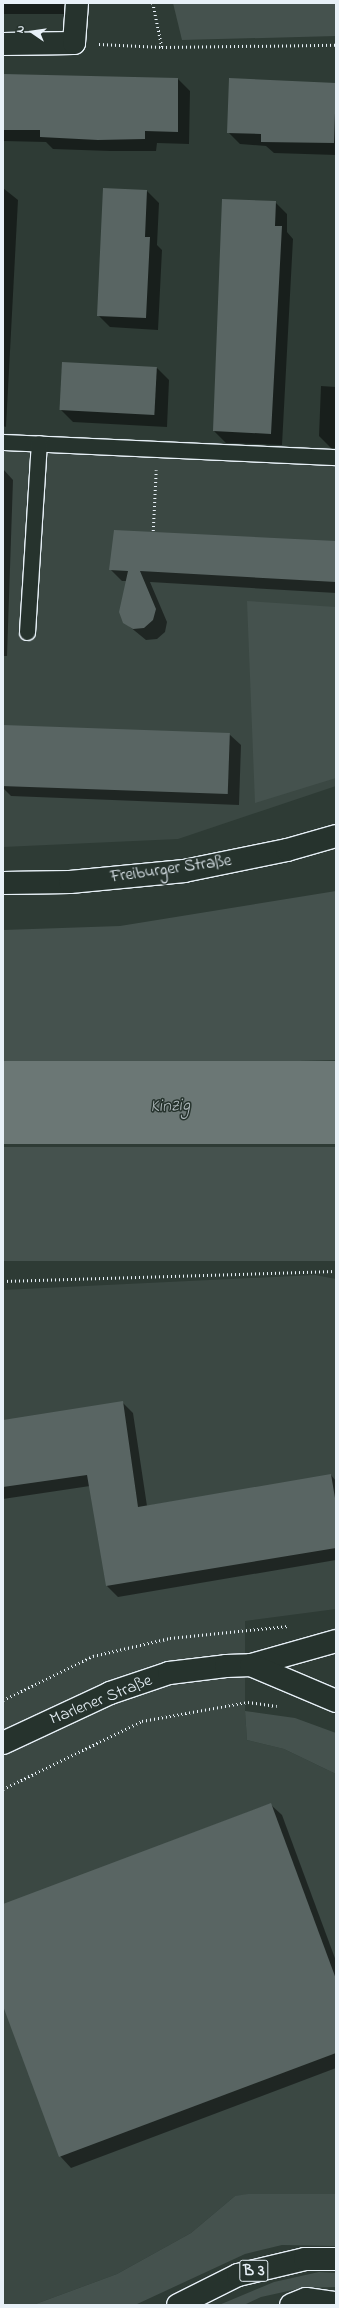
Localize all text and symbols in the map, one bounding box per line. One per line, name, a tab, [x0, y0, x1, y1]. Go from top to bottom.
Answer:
north arrow	[12, 12, 52, 52]
text: N	[12, 24, 29, 35]
street label: Freiburger Straße	[109, 850, 233, 888]
water label: Kinzig	[150, 1096, 190, 1118]
street label: Marlener Straße	[47, 1670, 155, 1730]
road number: B 3	[239, 2257, 269, 2285]

